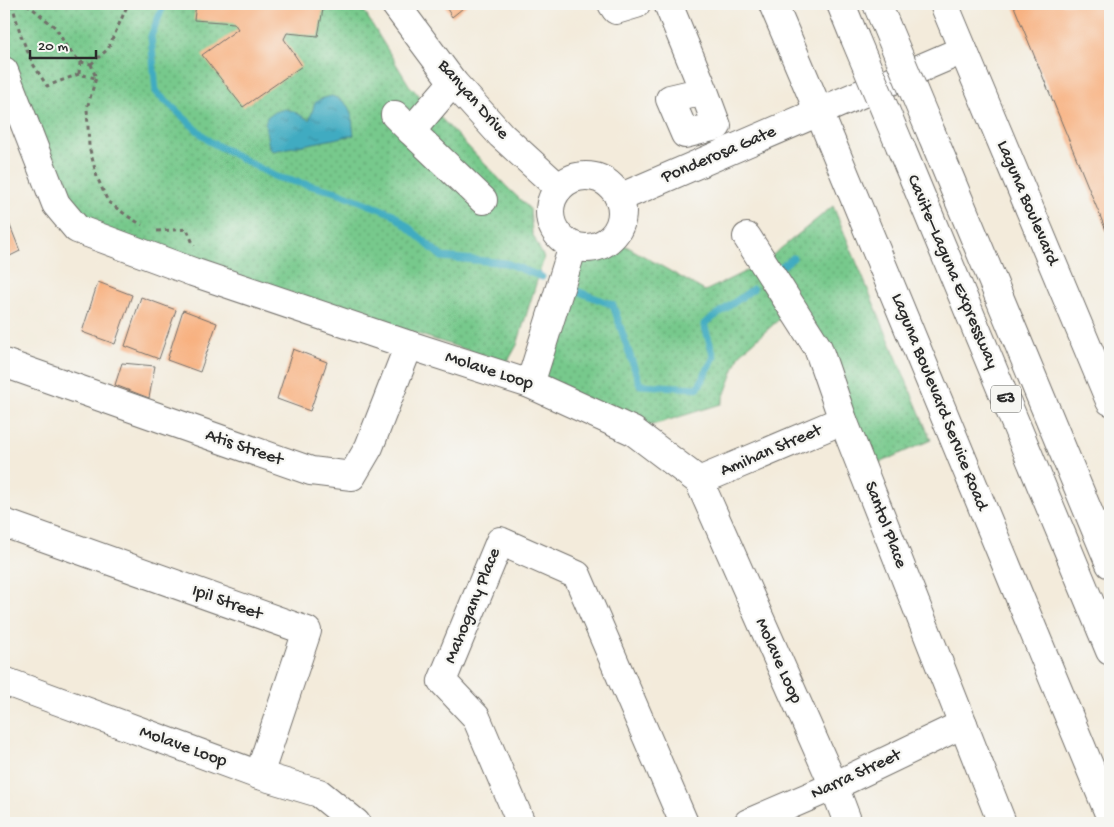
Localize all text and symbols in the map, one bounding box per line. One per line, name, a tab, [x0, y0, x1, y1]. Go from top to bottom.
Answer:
scale bar	[30, 28, 96, 60]
text: 20 m	[38, 38, 68, 56]
street label: Banyan Drive	[432, 55, 514, 145]
street label: Ponderosa Gate	[658, 121, 780, 189]
street label: Laguna Boulevard	[991, 138, 1063, 270]
street label: Cavite–Laguna Expressway	[902, 172, 1002, 372]
street label: Laguna Boulevard Service Road	[886, 290, 993, 515]
street label: Molave Loop	[442, 347, 536, 395]
road number: E3	[991, 386, 1021, 412]
street label: Amihan Street	[717, 420, 826, 482]
street label: Atis Street	[202, 425, 287, 472]
street label: Santol Place	[859, 479, 911, 572]
street label: Mahogany Place	[440, 545, 506, 667]
street label: Ipil Street	[189, 581, 267, 626]
street label: Molave Loop	[750, 615, 806, 707]
street label: Molave Loop	[136, 721, 230, 773]
street label: Narra Street	[808, 744, 906, 805]

